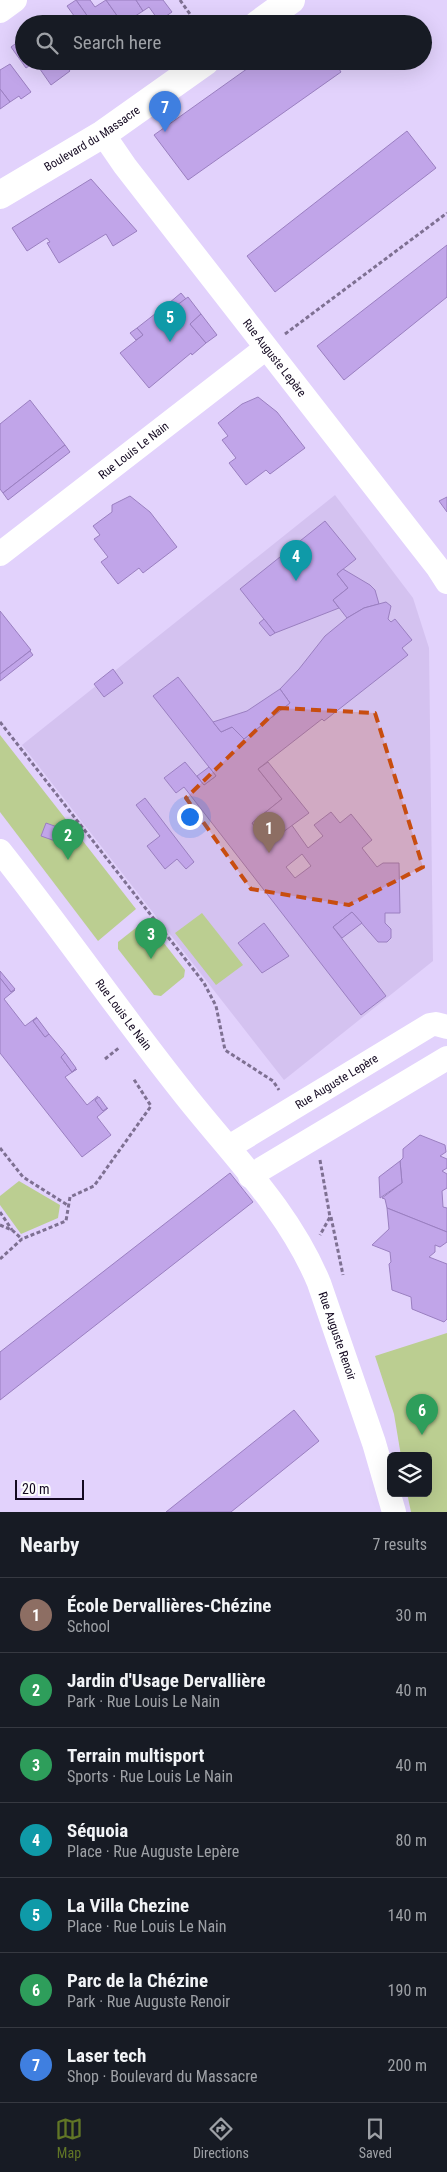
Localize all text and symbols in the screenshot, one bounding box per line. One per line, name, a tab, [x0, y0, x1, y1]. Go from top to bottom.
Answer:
search box	[15, 15, 432, 70]
icon: search	[33, 29, 61, 57]
text: Search here	[73, 31, 161, 54]
pin: 7	[149, 91, 181, 132]
street label: Boulevard du Massacre	[42, 103, 143, 174]
pin: 5	[154, 301, 186, 342]
street label: Rue Auguste Lepère	[240, 316, 309, 400]
street label: Rue Louis Le Nain	[96, 419, 172, 482]
pin: 4	[280, 540, 312, 581]
your location	[177, 804, 203, 830]
pin: 1	[253, 812, 285, 853]
pin: 2	[52, 819, 84, 860]
pin: 3	[135, 918, 167, 959]
street label: Rue Louis Le Nain	[92, 976, 155, 1053]
street label: Rue Auguste Lepère	[293, 1051, 381, 1112]
street label: Rue Auguste Renoir	[316, 1290, 359, 1382]
pin: 6	[406, 1394, 438, 1435]
map controls	[387, 1452, 432, 1497]
button: layers	[387, 1452, 432, 1497]
scale bar	[15, 1477, 84, 1500]
text: 20 m	[22, 1481, 50, 1497]
text: Nearby	[20, 1533, 79, 1557]
text: 7 results	[372, 1535, 427, 1554]
text: École Dervallières-Chézine	[67, 1594, 271, 1617]
text: 1	[32, 1606, 40, 1625]
text: 30 m	[395, 1606, 427, 1625]
text: School	[67, 1617, 110, 1636]
text: Jardin d'Usage Dervallière	[67, 1669, 266, 1692]
text: 2	[32, 1681, 40, 1700]
text: 40 m	[395, 1681, 427, 1700]
text: Park · Rue Louis Le Nain	[67, 1692, 220, 1711]
text: Terrain multisport	[67, 1744, 204, 1767]
text: 3	[32, 1756, 40, 1775]
text: 40 m	[395, 1756, 427, 1775]
text: Sports · Rue Louis Le Nain	[67, 1767, 233, 1786]
text: Séquoia	[67, 1819, 128, 1842]
text: 4	[32, 1831, 40, 1850]
text: 80 m	[395, 1831, 427, 1850]
text: Place · Rue Auguste Lepère	[67, 1842, 239, 1861]
text: La Villa Chezine	[67, 1894, 189, 1917]
text: 5	[32, 1906, 40, 1925]
text: 140 m	[388, 1906, 427, 1925]
text: Place · Rue Louis Le Nain	[67, 1917, 227, 1936]
text: Parc de la Chézine	[67, 1969, 208, 1992]
text: 6	[32, 1981, 40, 2000]
text: 190 m	[388, 1981, 427, 2000]
text: Park · Rue Auguste Renoir	[67, 1992, 230, 2011]
text: Laser tech	[67, 2044, 146, 2067]
text: 7	[32, 2056, 40, 2075]
text: 200 m	[388, 2056, 427, 2075]
text: Shop · Boulevard du Massacre	[67, 2067, 257, 2086]
tab: Map	[55, 2115, 83, 2161]
tab: Directions	[193, 2115, 249, 2161]
tab: Saved	[359, 2115, 392, 2161]

